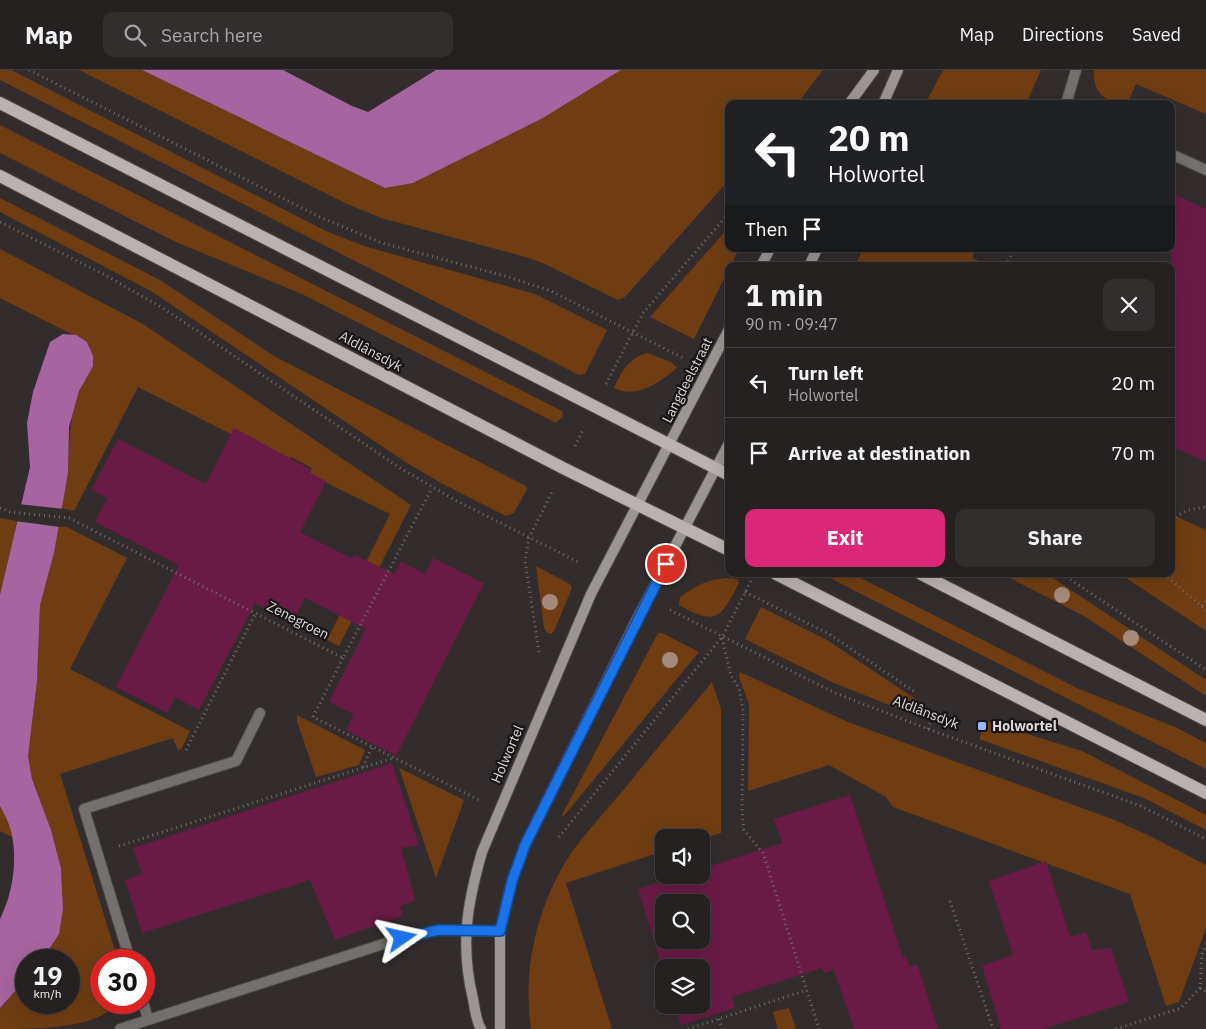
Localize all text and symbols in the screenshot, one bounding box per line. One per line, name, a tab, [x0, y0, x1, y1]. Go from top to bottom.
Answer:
search box	[103, 12, 453, 57]
text: Map	[25, 19, 73, 51]
icon: search	[121, 21, 149, 49]
text: Search here	[161, 23, 263, 47]
text: Map	[959, 23, 994, 46]
text: Directions	[1022, 23, 1104, 46]
text: Saved	[1132, 23, 1181, 46]
text: 20 m	[828, 115, 910, 161]
icon: left	[745, 120, 810, 185]
text: Holwortel	[828, 159, 925, 188]
icon: arrive	[798, 215, 826, 243]
text: Then	[745, 217, 788, 241]
text: 1 min	[745, 275, 823, 314]
button: close	[1103, 279, 1155, 331]
text: 90 m · 09:47	[745, 314, 838, 334]
street label: Aldlânsdyk	[336, 327, 406, 376]
street label: Langdeelstraat	[658, 334, 716, 426]
text: Turn left	[788, 361, 864, 385]
icon: left	[745, 369, 773, 397]
text: 20 m	[1111, 371, 1155, 395]
text: Holwortel	[788, 385, 858, 405]
icon: arrive	[745, 439, 773, 467]
text: Arrive at destination	[788, 441, 971, 465]
text: 70 m	[1111, 441, 1155, 465]
button: Exit	[745, 509, 945, 567]
button: Share	[955, 509, 1155, 567]
pin	[645, 543, 687, 585]
icon: arrive	[652, 550, 680, 578]
street label: Zenegroen	[264, 597, 332, 643]
street label: Aldlânsdyk	[890, 691, 962, 733]
place label: Holwortel	[992, 717, 1057, 735]
marker: Holwortel	[976, 720, 988, 732]
street label: Holwortel	[487, 722, 527, 786]
map controls	[655, 829, 710, 1014]
button: sound	[655, 829, 710, 884]
button: search	[655, 894, 710, 949]
position arrow	[375, 911, 427, 963]
speed limit sign: 30	[90, 949, 155, 1014]
text: 19	[32, 959, 63, 992]
button: layers	[655, 959, 710, 1014]
text: km/h	[33, 986, 62, 1001]

